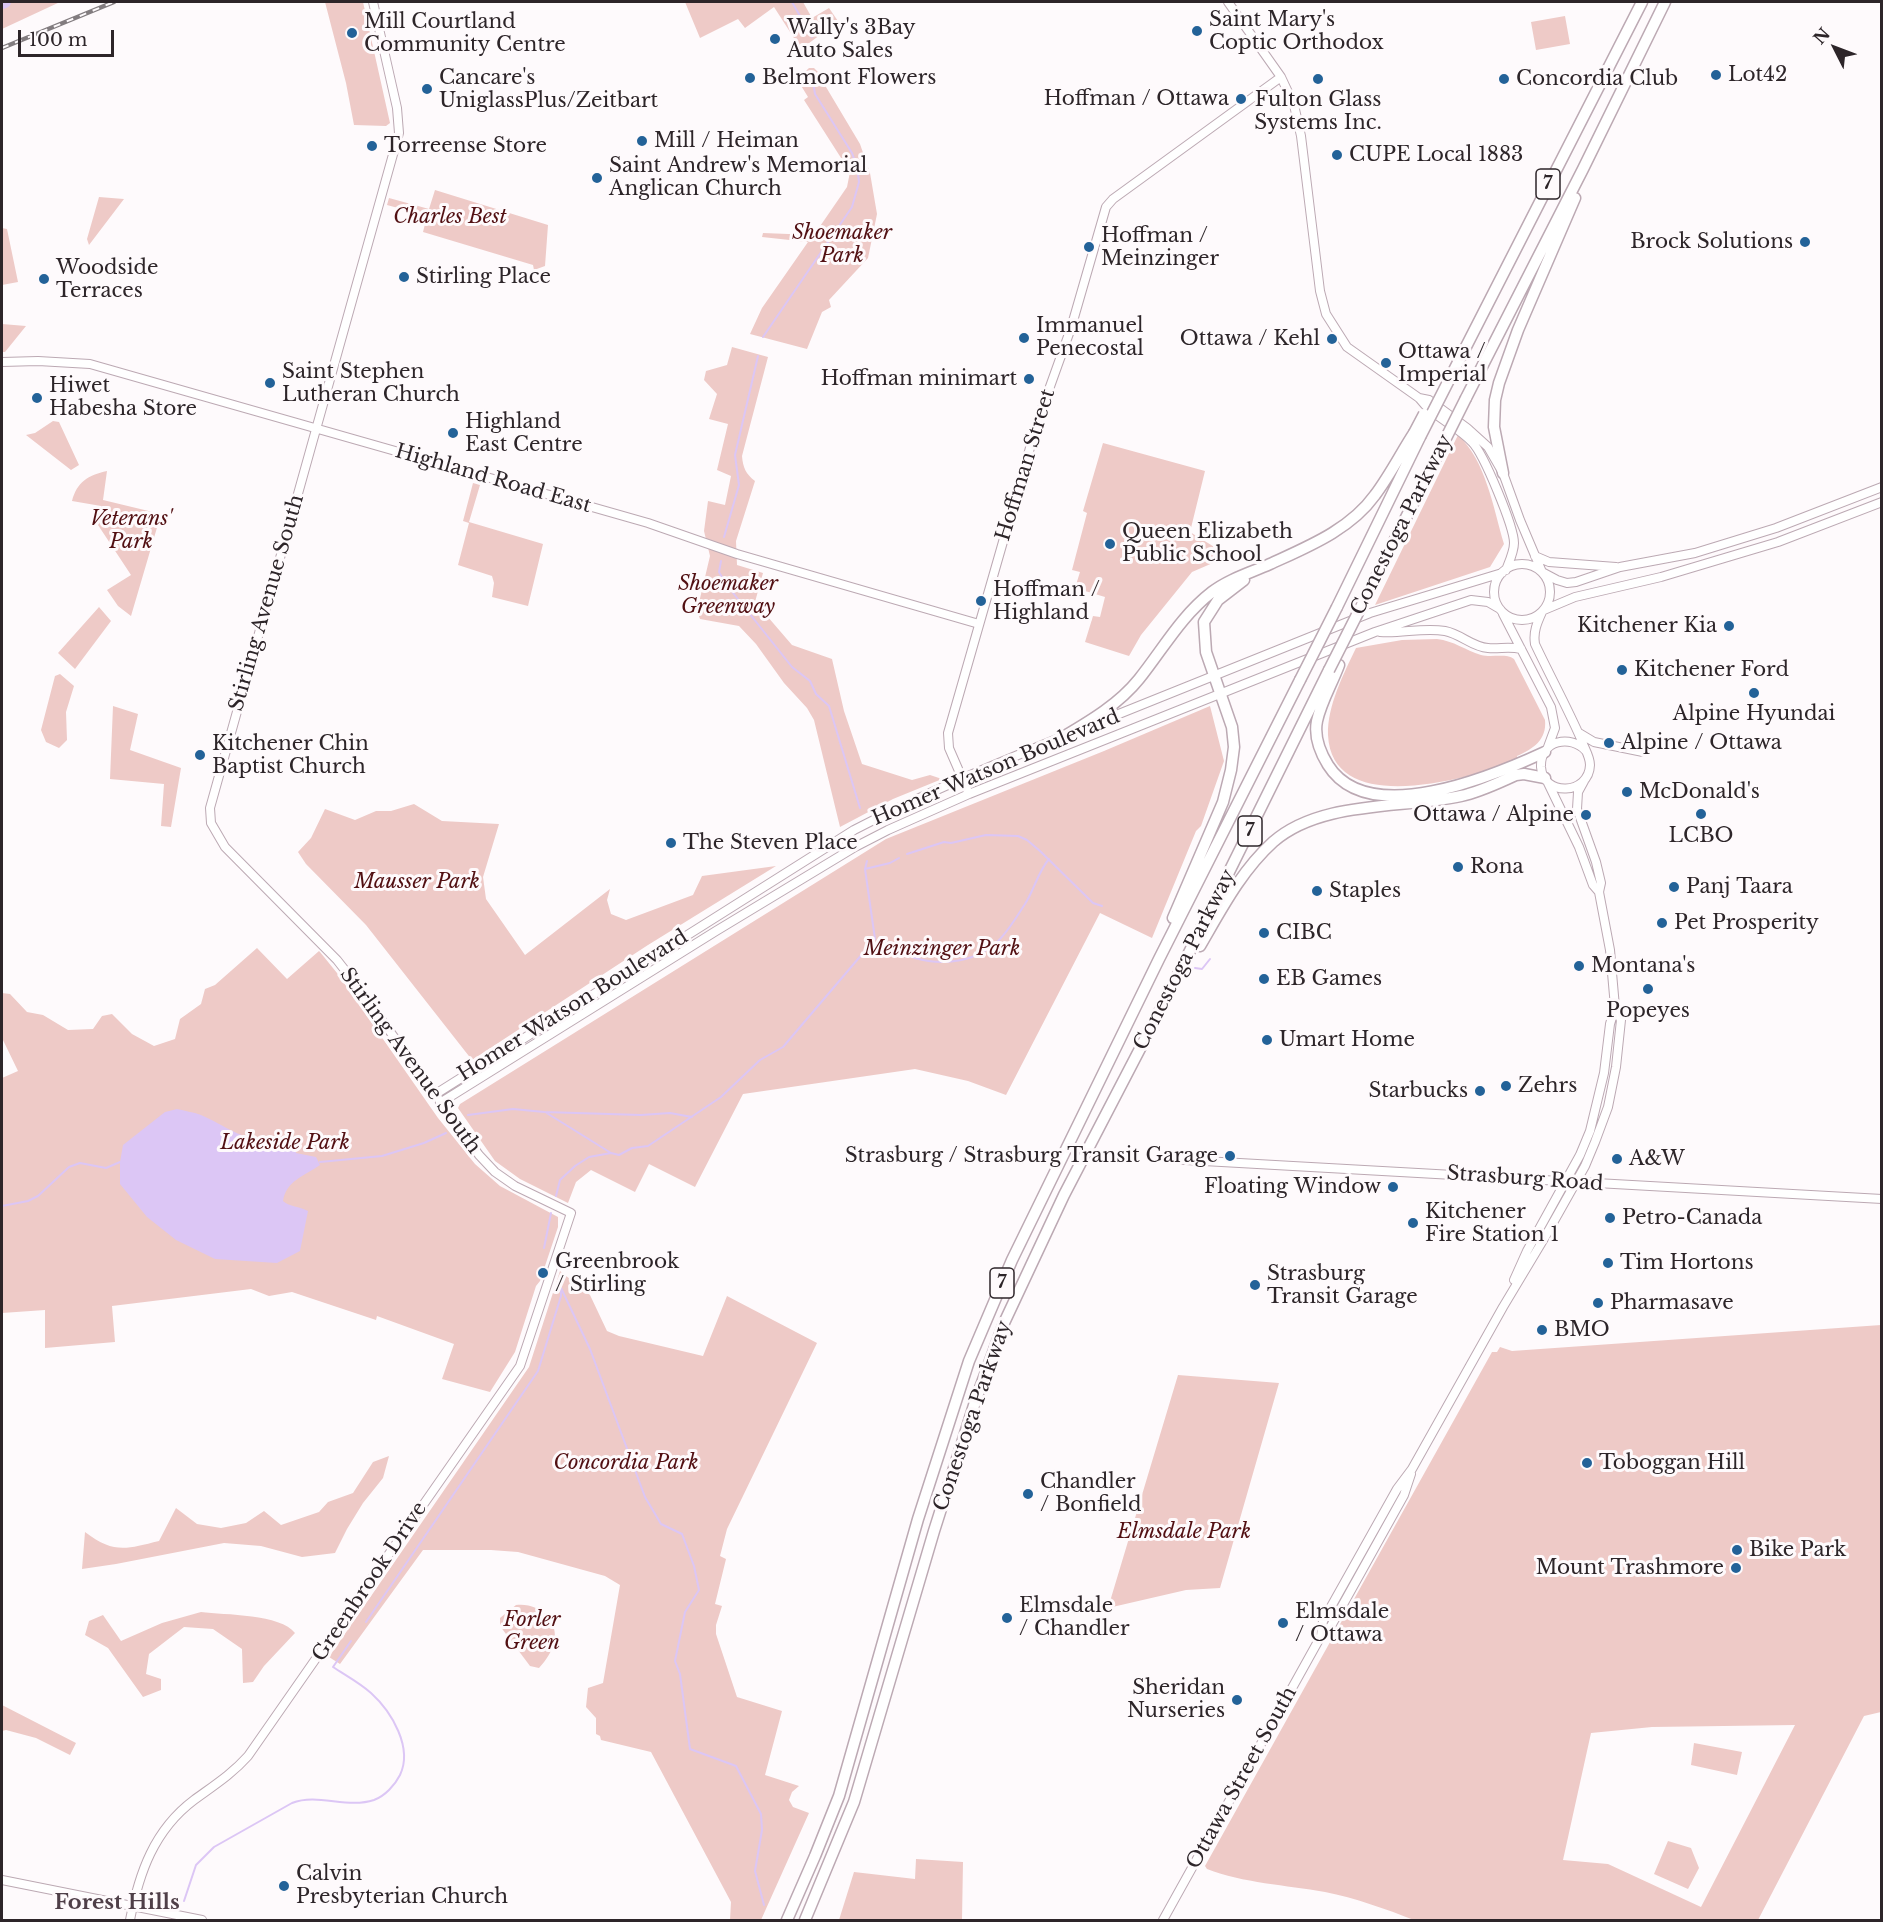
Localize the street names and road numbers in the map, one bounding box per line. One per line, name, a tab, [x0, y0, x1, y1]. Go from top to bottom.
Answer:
road number: 7	[1536, 169, 1560, 199]
street label: Hoffman Street	[991, 386, 1061, 544]
street label: Conestoga Parkway	[1346, 431, 1458, 619]
street label: Highland Road East	[392, 440, 594, 518]
street label: Stirling Avenue South	[225, 492, 309, 714]
street label: Homer Watson Boulevard	[869, 705, 1123, 831]
road number: 7	[1238, 816, 1262, 846]
street label: Conestoga Parkway	[1129, 866, 1241, 1054]
street label: Homer Watson Boulevard	[454, 925, 692, 1087]
street label: Stirling Avenue South	[334, 963, 486, 1159]
street label: Strasburg Road	[1446, 1162, 1604, 1196]
road number: 7	[990, 1268, 1014, 1298]
street label: Conestoga Parkway	[929, 1318, 1017, 1514]
street label: Greenbrook Drive	[308, 1498, 432, 1666]
street label: Ottawa Street South	[1182, 1683, 1302, 1873]

